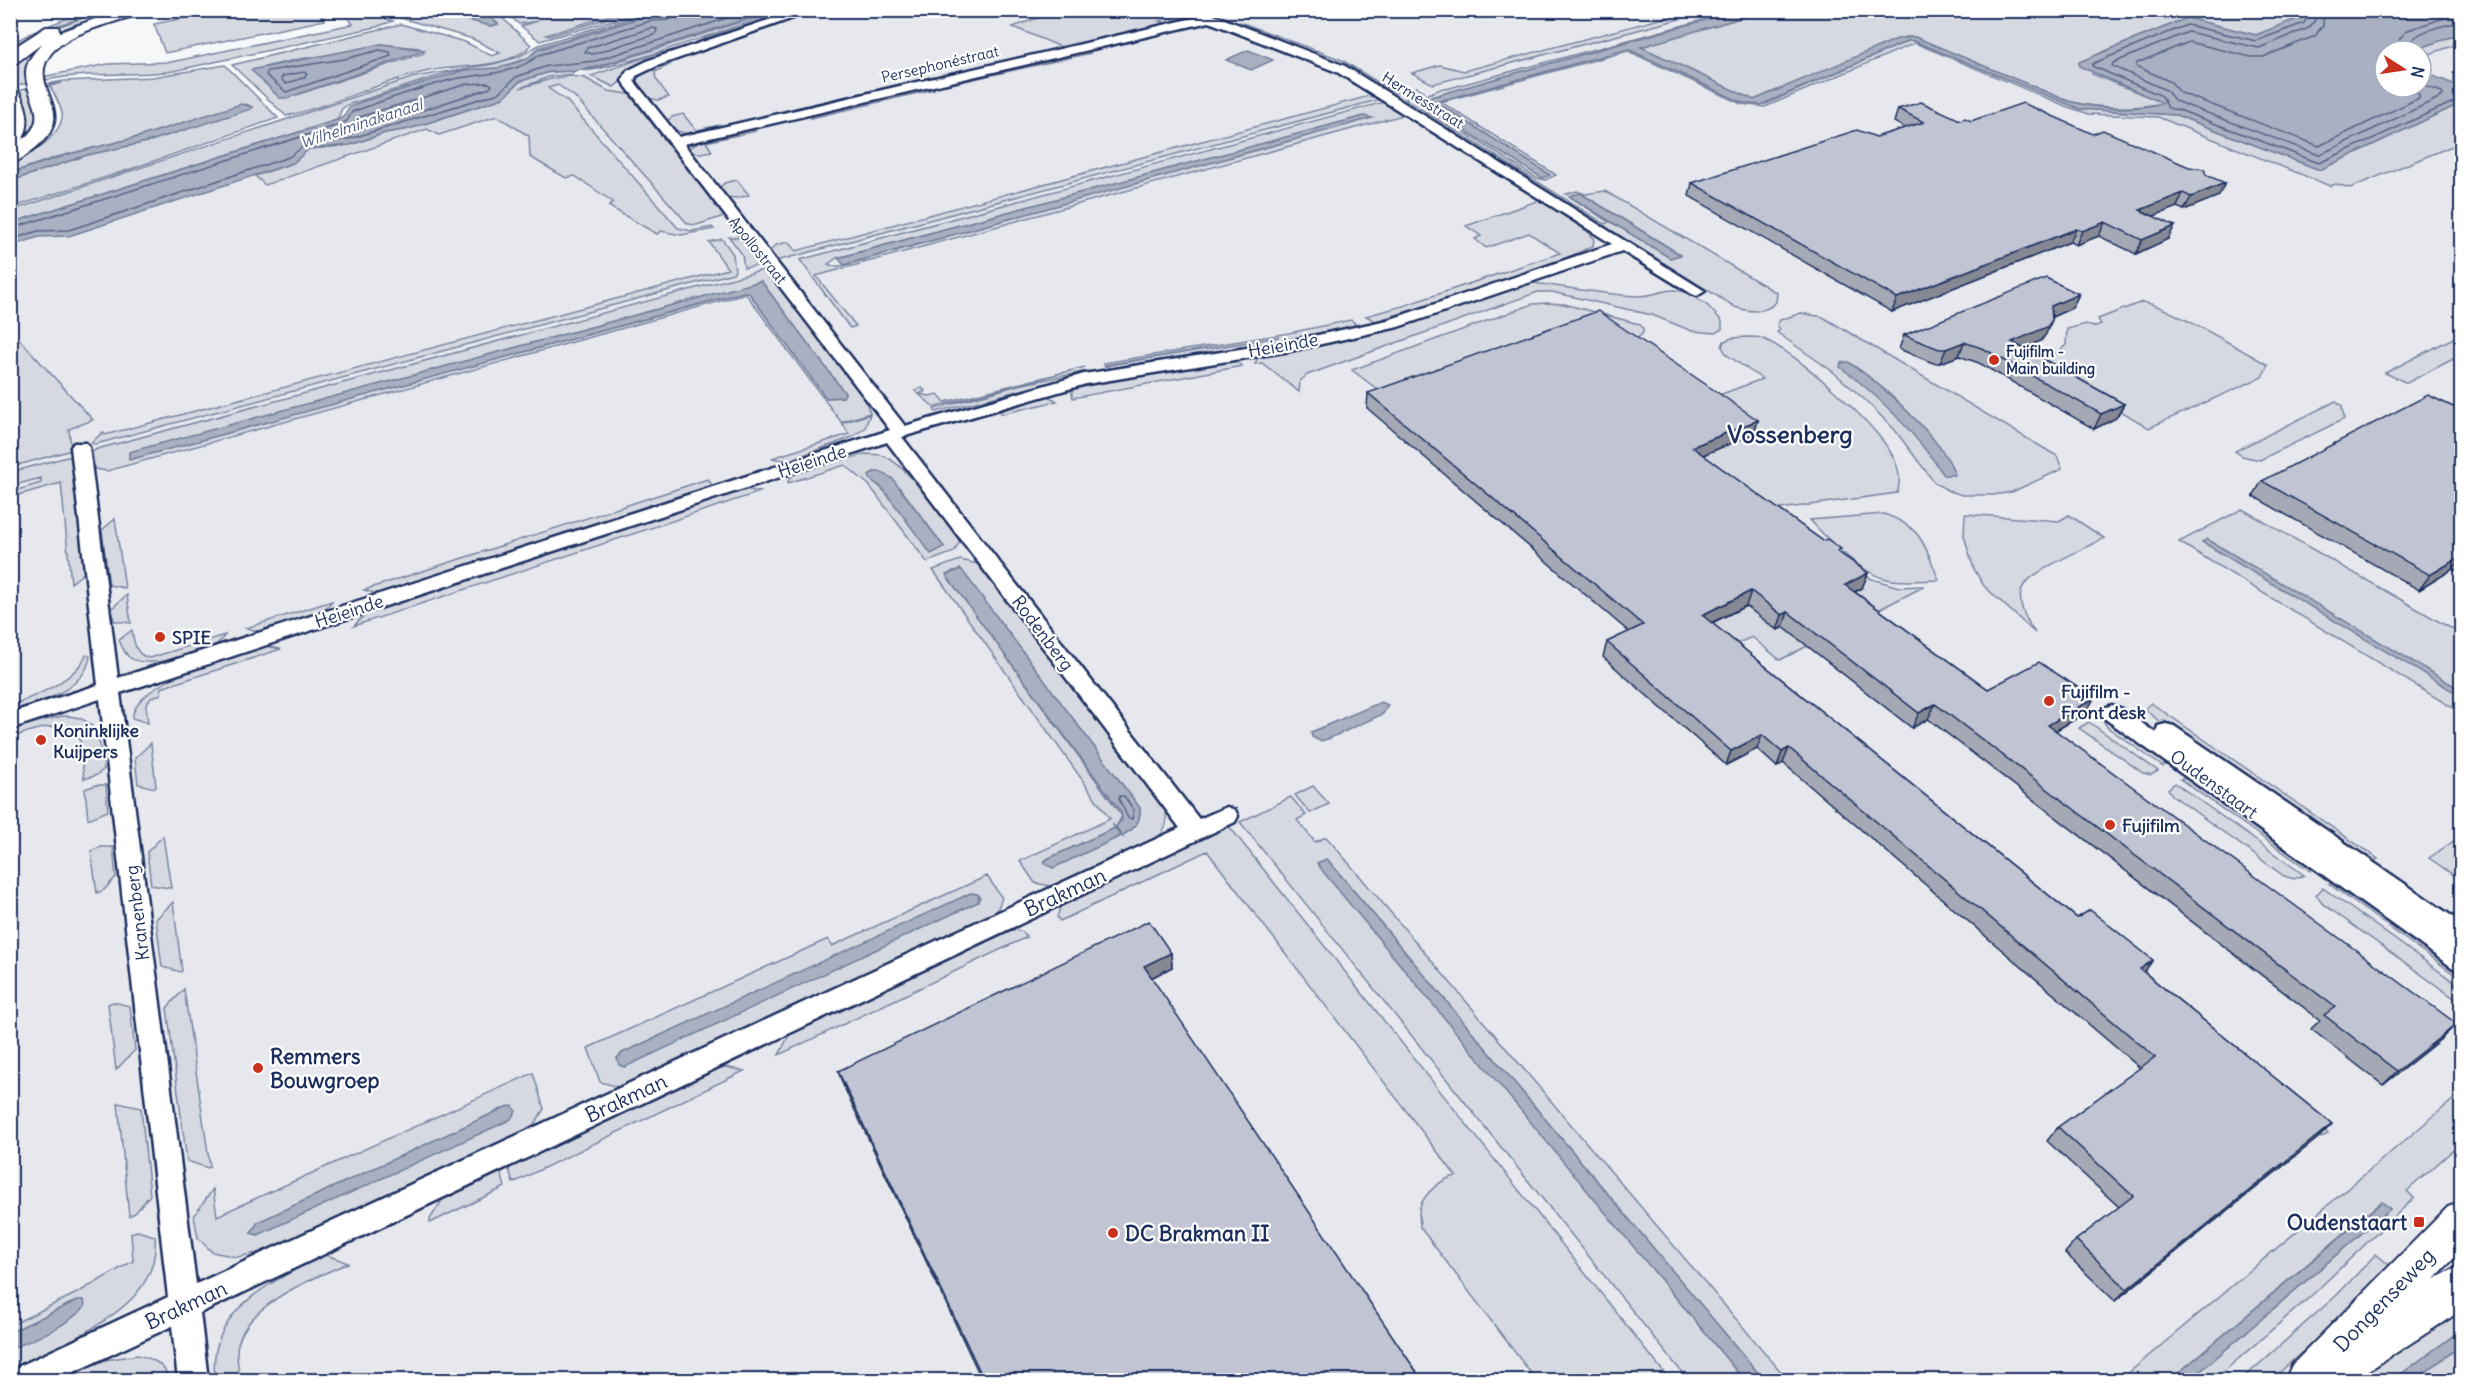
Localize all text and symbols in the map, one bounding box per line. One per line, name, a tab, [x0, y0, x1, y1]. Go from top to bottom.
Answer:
north arrow	[2373, 39, 2433, 99]
street label: Persephonéstraat	[879, 41, 1001, 87]
text: N	[2407, 65, 2429, 80]
street label: Hermesstraat	[1379, 67, 1467, 133]
water label: Wilhelminakanaal	[297, 93, 427, 152]
street label: Apollostraat	[725, 212, 791, 288]
street label: Heieinde	[1246, 328, 1320, 362]
place label: Fujifilm - Main building	[2006, 342, 2095, 379]
marker: Fujifilm - Main building	[1987, 353, 2001, 367]
district label: Vossenberg	[1727, 419, 1853, 449]
street label: Heieinde	[775, 439, 849, 483]
street label: Heieinde	[312, 589, 386, 633]
street label: Rodenberg	[1007, 591, 1079, 675]
place label: SPIE	[172, 626, 212, 649]
marker: SPIE	[153, 630, 167, 644]
place label: Fujifilm - Front desk	[2061, 680, 2146, 724]
marker: Fujifilm - Front desk	[2042, 694, 2056, 708]
place label: Koninklijke Kuijpers	[53, 719, 139, 763]
marker: Koninklijke Kuijpers	[34, 733, 48, 747]
street label: Oudenstaart	[2166, 744, 2262, 824]
place label: Fujifilm	[2122, 814, 2180, 837]
marker: Fujifilm	[2103, 818, 2117, 832]
street label: Brakman	[1020, 861, 1110, 923]
street label: Kranenberg	[120, 864, 154, 962]
place label: Remmers Bouwgroep	[270, 1043, 380, 1094]
marker: Remmers Bouwgroep	[251, 1061, 265, 1075]
street label: Brakman	[581, 1067, 671, 1129]
place label: Oudenstaart	[2287, 1209, 2408, 1236]
marker: Oudenstaart	[2412, 1215, 2426, 1229]
place label: DC Brakman II	[1125, 1220, 1269, 1247]
marker: DC Brakman II	[1106, 1226, 1120, 1240]
street label: Dongenseweg	[2328, 1242, 2440, 1358]
street label: Brakman	[141, 1274, 231, 1336]

